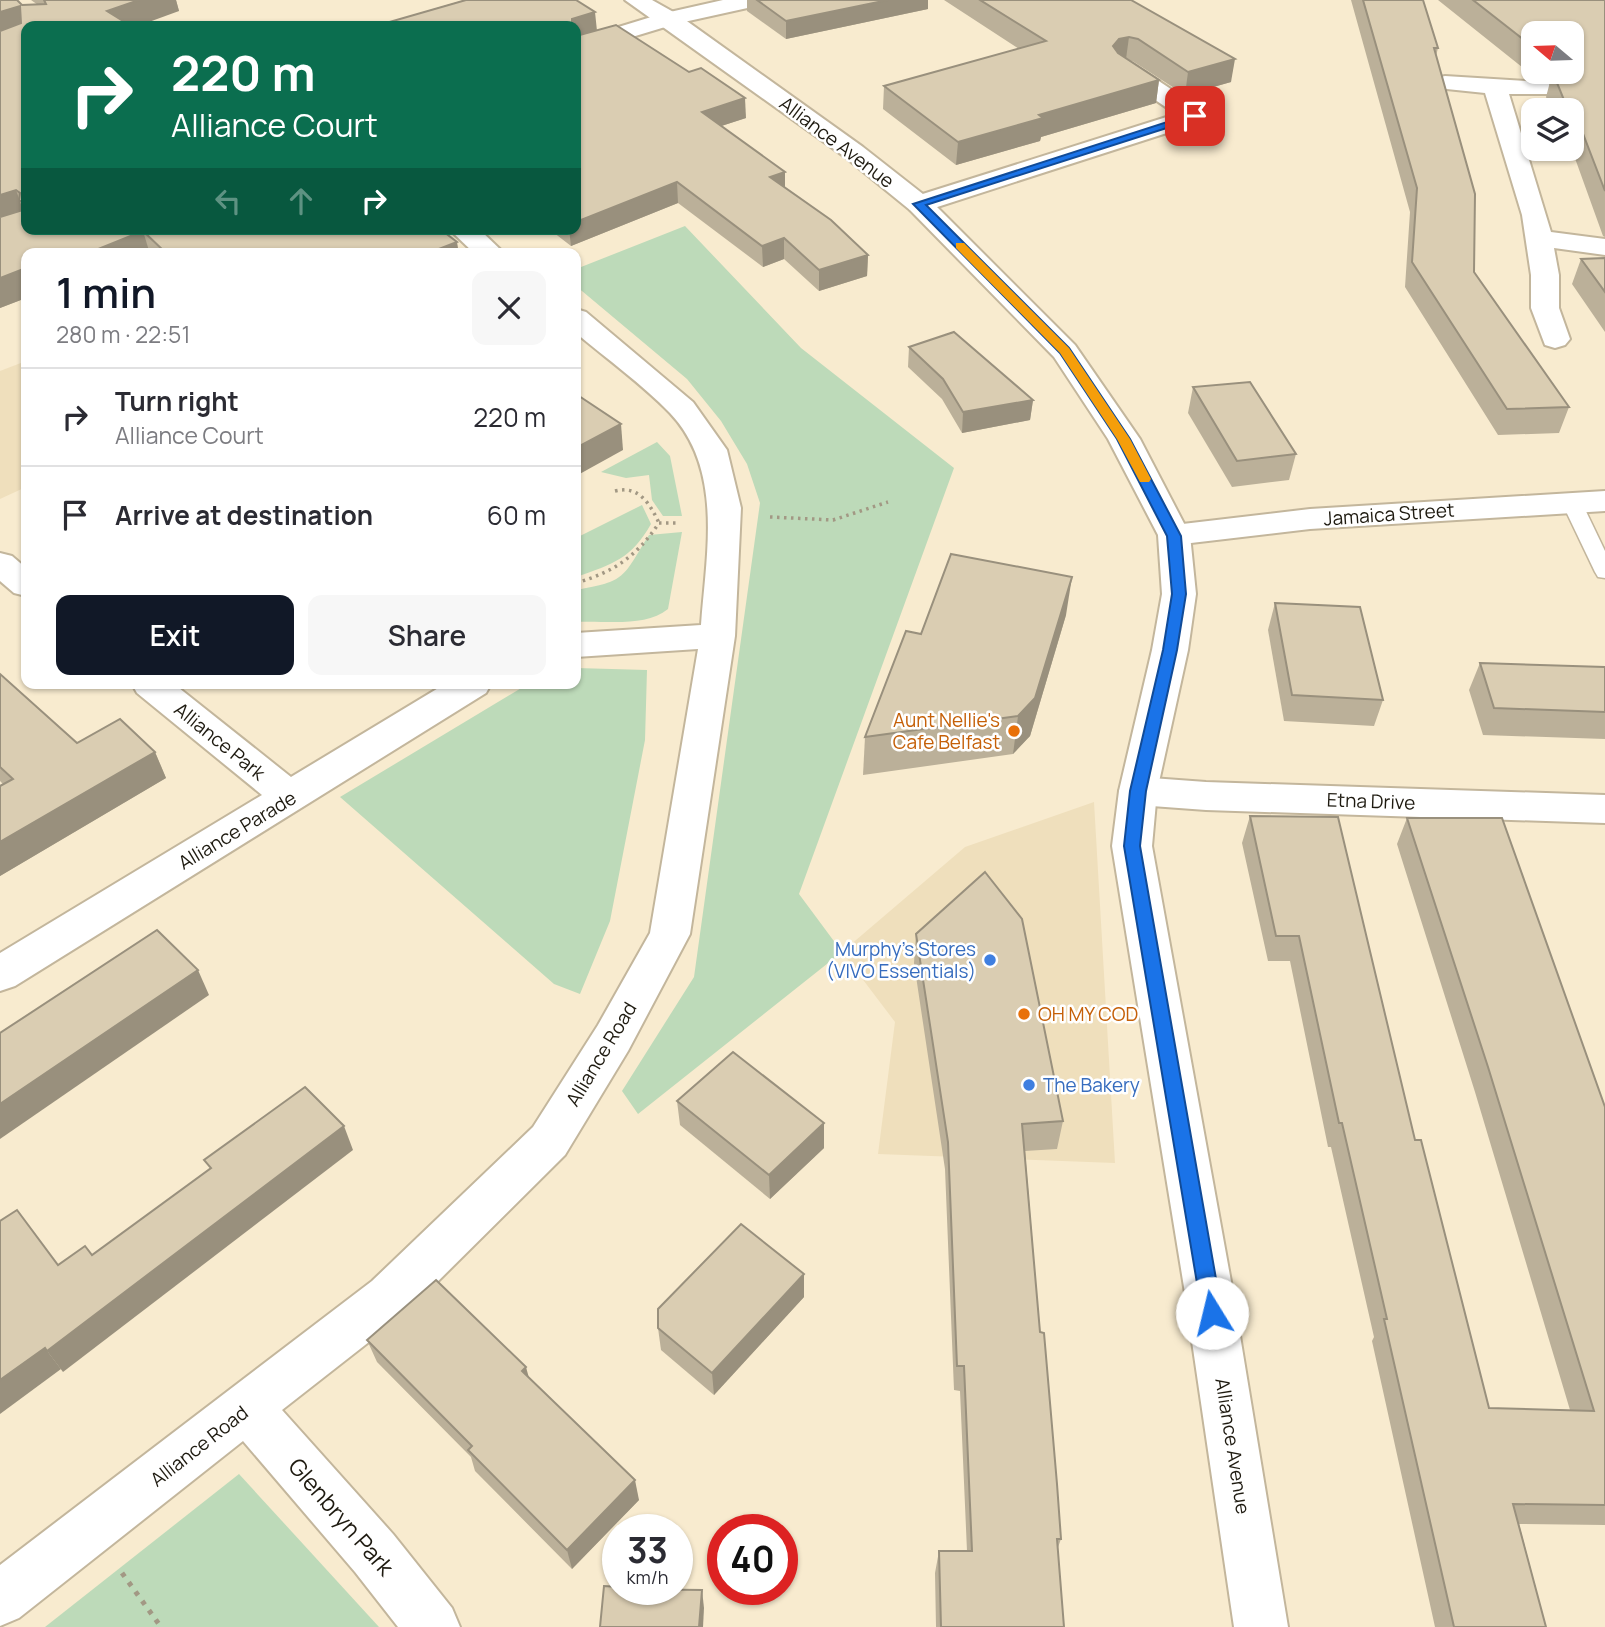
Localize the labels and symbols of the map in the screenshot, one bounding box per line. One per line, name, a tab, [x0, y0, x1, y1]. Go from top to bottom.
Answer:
north arrow	[1521, 21, 1584, 84]
pin	[1165, 86, 1225, 146]
street label: Alliance Avenue	[774, 90, 900, 194]
street label: Jamaica Street	[1323, 496, 1455, 532]
street label: Alliance Park	[169, 696, 271, 786]
place label: Aunt Nellie's Cafe Belfast	[893, 707, 1000, 755]
marker: Aunt Nellie's Cafe Belfast	[1006, 723, 1022, 739]
street label: Alliance Parade	[173, 785, 301, 875]
street label: Etna Drive	[1326, 786, 1416, 816]
place label: Murphy's Stores (VIVO Essentials)	[826, 936, 976, 984]
marker: Murphy's Stores (VIVO Essentials)	[982, 952, 998, 968]
street label: Alliance Road	[560, 997, 642, 1111]
place label: OH MY COD	[1038, 1001, 1138, 1027]
marker: OH MY COD	[1016, 1006, 1032, 1022]
place label: The Bakery	[1043, 1072, 1140, 1098]
marker: The Bakery	[1021, 1077, 1037, 1093]
position arrow	[1175, 1276, 1249, 1350]
street label: Alliance Avenue	[1209, 1376, 1257, 1516]
street label: Alliance Road	[145, 1400, 253, 1492]
street label: Glenbryn Park	[282, 1451, 402, 1583]
speed limit sign: 40	[707, 1514, 798, 1605]

